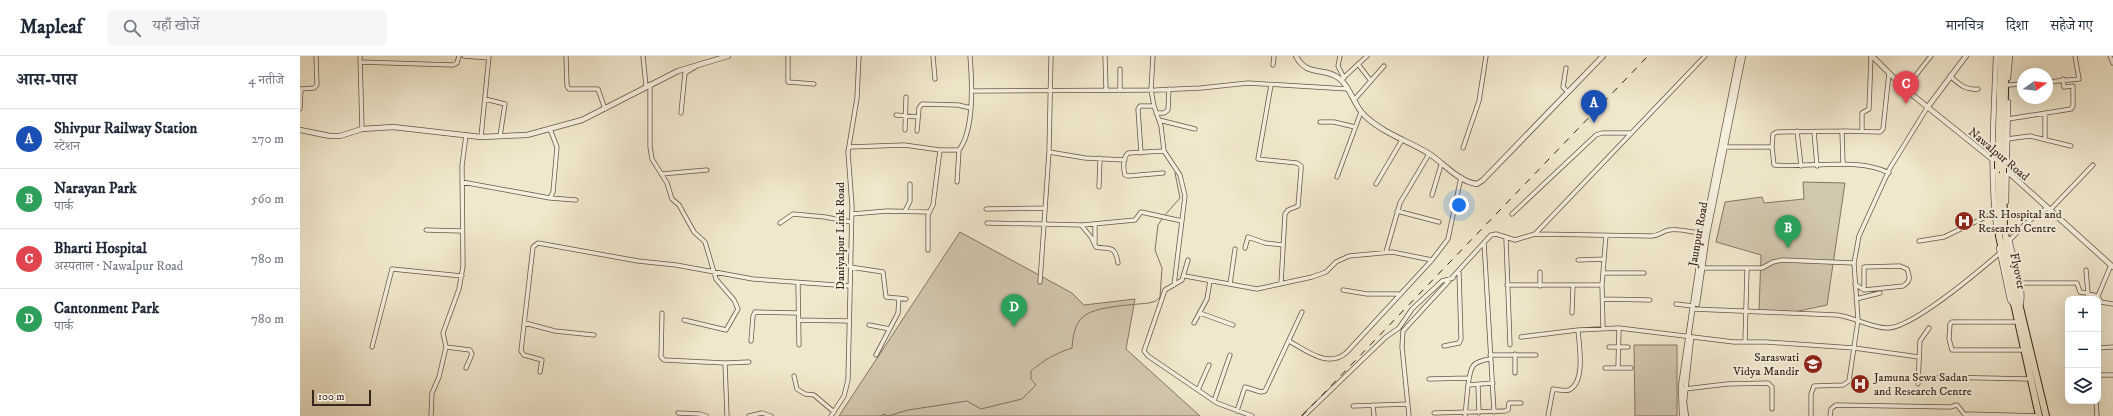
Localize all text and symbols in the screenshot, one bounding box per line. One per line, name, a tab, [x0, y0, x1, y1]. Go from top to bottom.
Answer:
search box	[107, 10, 387, 46]
text: Mapleaf	[20, 16, 83, 39]
text: यहाँ खोजें	[153, 16, 200, 35]
icon: search	[121, 17, 143, 39]
text: मानचित्र	[1946, 17, 1984, 35]
text: दिशा	[2006, 17, 2028, 35]
text: सहेजे गए	[2050, 17, 2093, 35]
north arrow	[2017, 68, 2053, 104]
text: आस-पास	[16, 69, 77, 91]
pin: C	[1893, 71, 1919, 104]
text: 4 नतीजे	[248, 72, 284, 88]
pin: A	[1581, 90, 1607, 123]
text: Shivpur Railway Station	[54, 119, 197, 138]
street label: Nawalpur Road	[1965, 125, 2032, 184]
text: A	[25, 131, 33, 147]
text: 270 m	[252, 131, 284, 147]
text: स्टेशन	[54, 138, 80, 154]
text: Narayan Park	[54, 179, 137, 198]
street label: Daniyalpur Link Road	[833, 182, 848, 290]
text: B	[25, 191, 33, 207]
text: 560 m	[251, 191, 284, 207]
your location	[1449, 195, 1469, 215]
text: पार्क	[54, 198, 73, 214]
street label: Jaunpur Road	[1685, 201, 1712, 269]
place label: R.S. Hospital and Research Centre	[1978, 207, 2062, 236]
hospital icon: R.S. Hospital and Research Centre	[1953, 210, 1975, 232]
pin: B	[1775, 215, 1801, 248]
text: Bharti Hospital	[54, 239, 147, 258]
text: C	[25, 251, 33, 267]
text: 780 m	[251, 251, 284, 267]
street label: Flyover	[2006, 251, 2029, 291]
text: अस्पताल · Nawalpur Road	[54, 258, 183, 274]
pin: D	[1001, 294, 1027, 327]
map controls	[2065, 296, 2101, 404]
button: +	[2065, 296, 2101, 332]
text: Cantonment Park	[54, 299, 159, 318]
text: D	[24, 311, 34, 327]
text: 780 m	[251, 311, 284, 327]
text: पार्क	[54, 318, 73, 334]
button: −	[2065, 332, 2101, 368]
place label: Saraswati Vidya Mandir	[1732, 350, 1800, 379]
school or university icon: Saraswati Vidya Mandir	[1802, 353, 1824, 375]
button: layers	[2065, 368, 2101, 404]
place label: Jamuna Sewa Sadan and Research Centre	[1873, 370, 1972, 399]
hospital icon: Jamuna Sewa Sadan and Research Centre	[1849, 373, 1871, 395]
scale bar	[312, 388, 371, 407]
text: 100 m	[318, 390, 344, 404]

